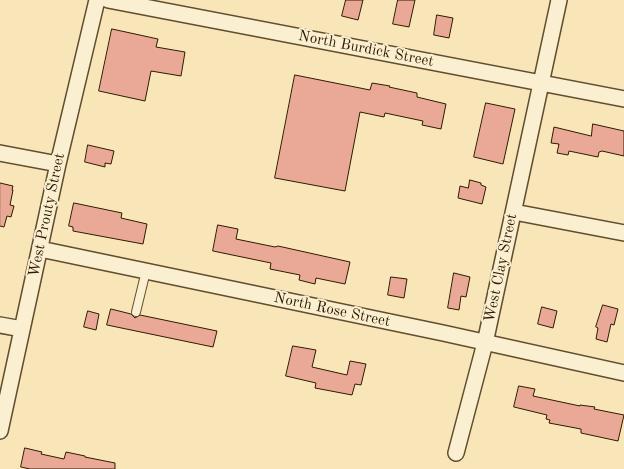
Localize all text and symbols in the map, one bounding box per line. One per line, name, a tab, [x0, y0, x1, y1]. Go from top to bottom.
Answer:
street label: North Burdick Street	[297, 27, 435, 71]
street label: West Prouty Street	[25, 151, 69, 279]
street label: West Clay Street	[481, 212, 521, 324]
street label: North Rose Street	[272, 289, 392, 331]

